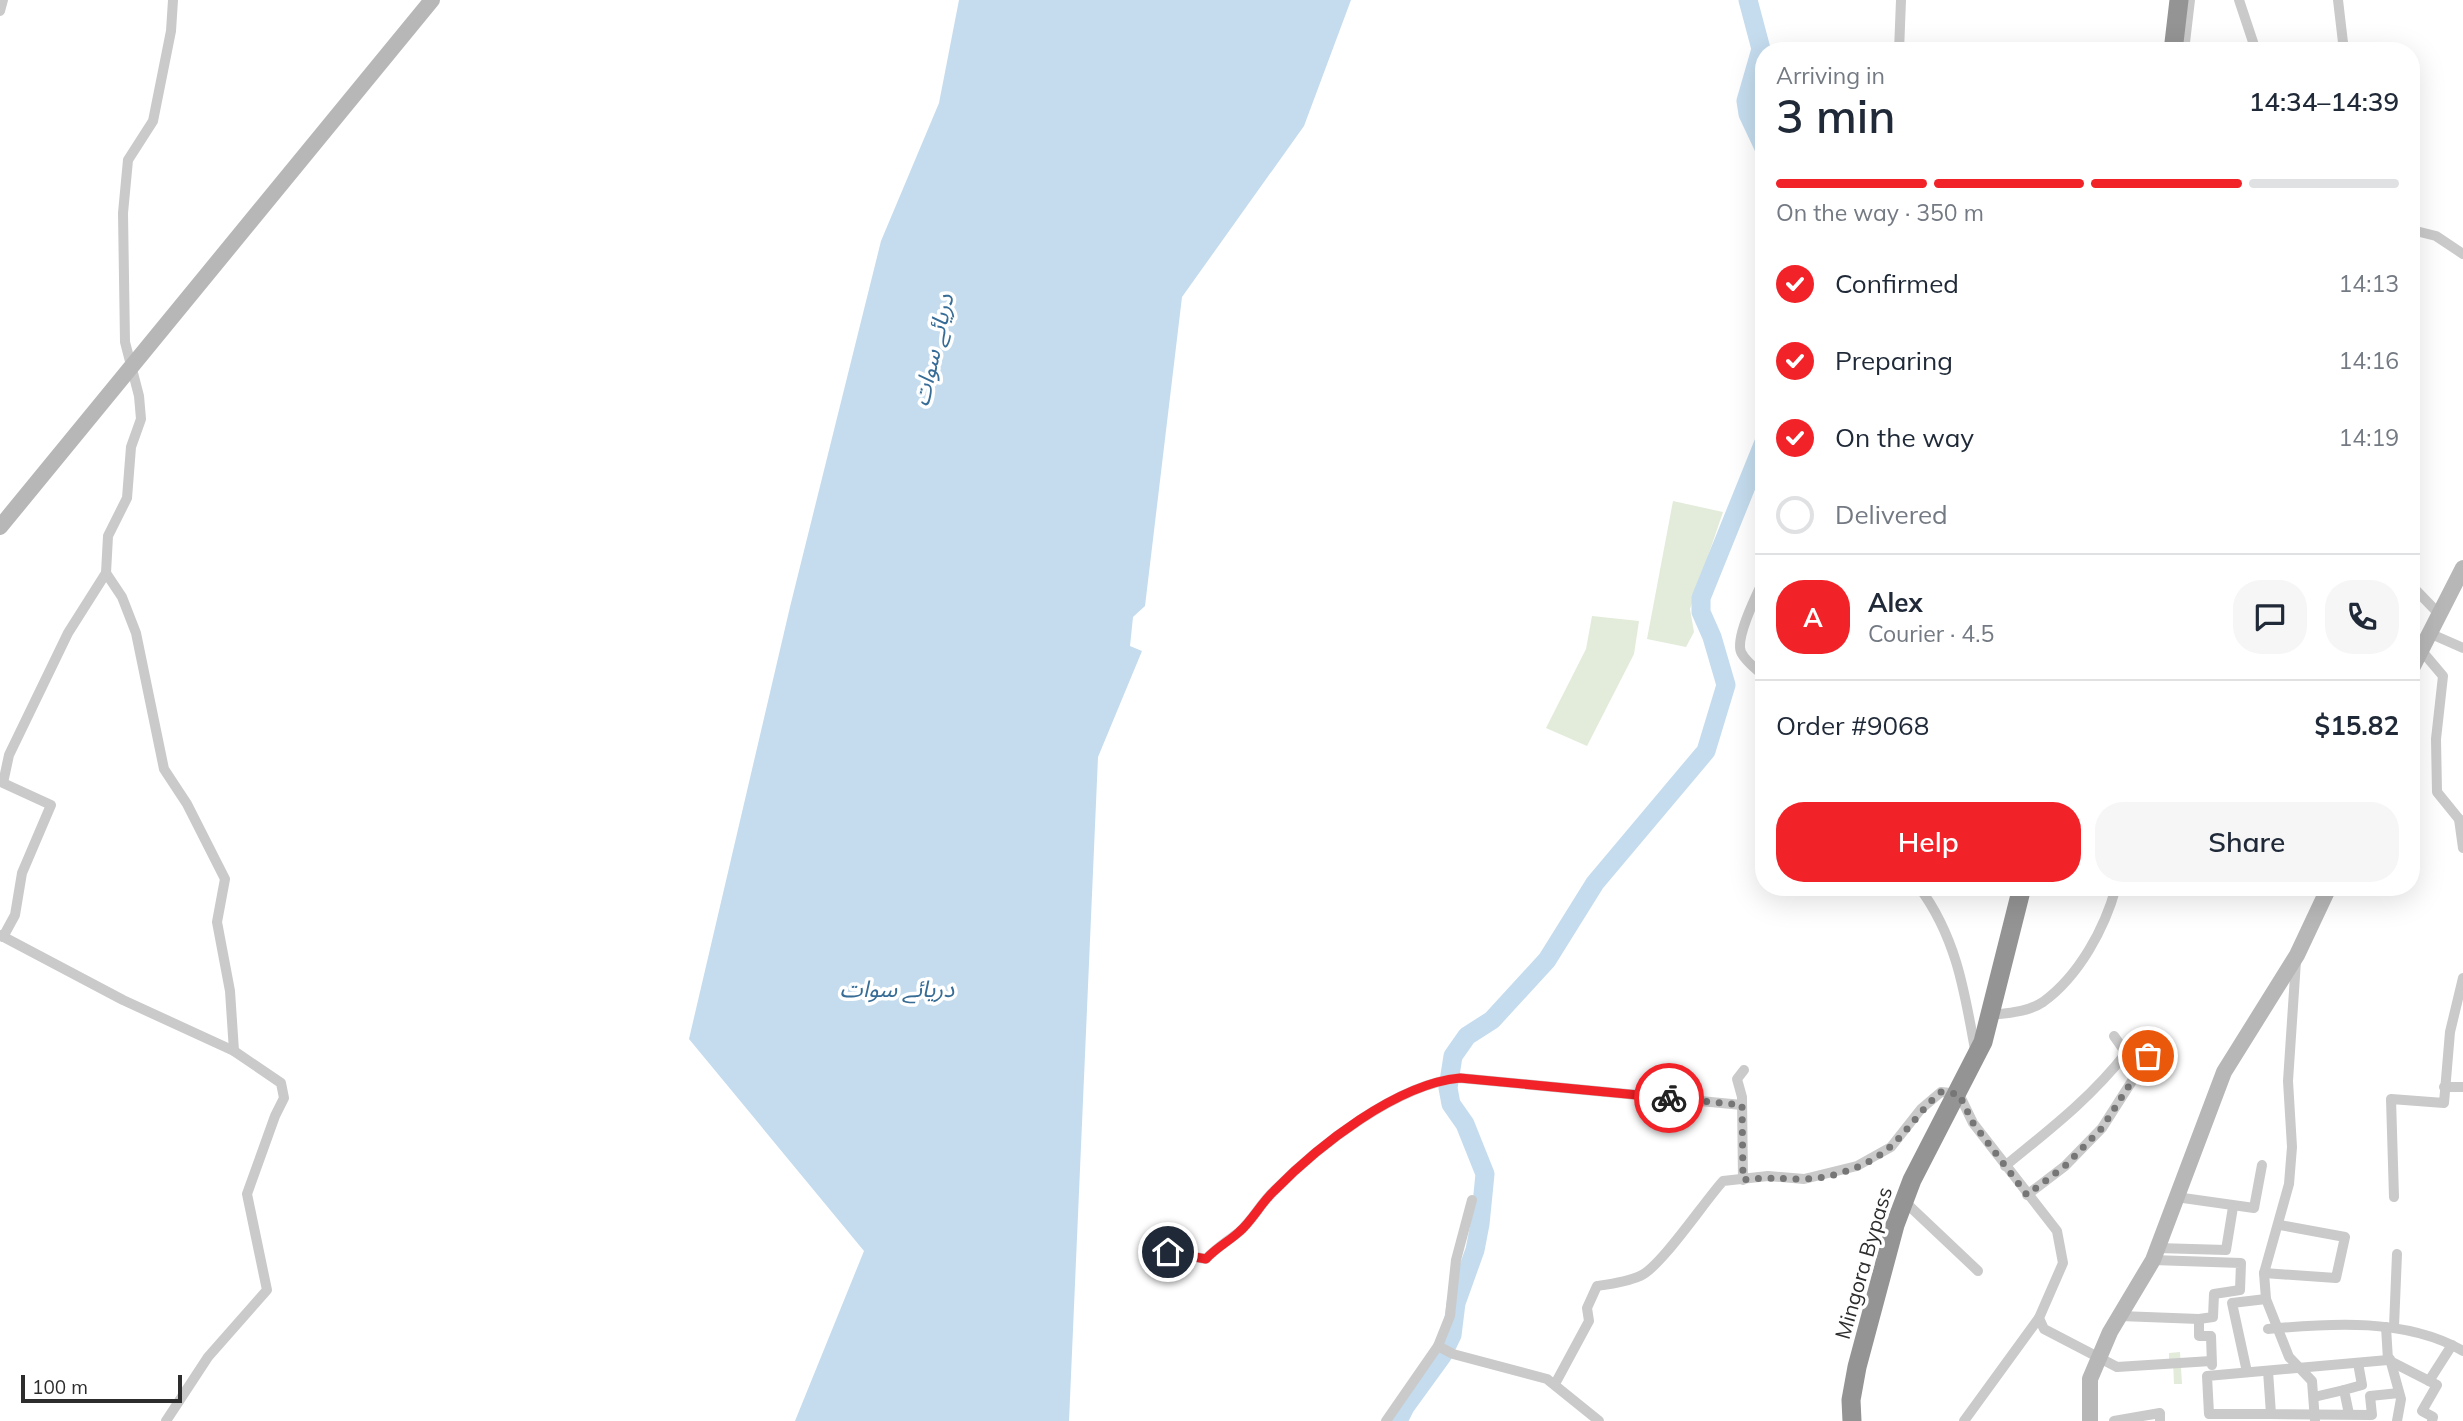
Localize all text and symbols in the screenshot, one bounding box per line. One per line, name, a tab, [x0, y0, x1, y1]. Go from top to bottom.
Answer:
text: Arriving in	[1776, 61, 1885, 90]
text: 14:34–14:39	[2249, 85, 2399, 118]
text: 3 min	[1776, 87, 1895, 145]
text: On the way · 350 m	[1776, 198, 1984, 227]
icon: check	[1776, 265, 1814, 303]
text: Confirmed	[1835, 267, 1959, 300]
text: 14:13	[2339, 269, 2399, 298]
water label: دریائے سوات	[906, 290, 961, 409]
icon: check	[1776, 342, 1814, 380]
text: Preparing	[1835, 344, 1953, 377]
text: 14:16	[2339, 346, 2399, 375]
icon: check	[1776, 419, 1814, 457]
text: On the way	[1835, 421, 1974, 454]
text: 14:19	[2339, 423, 2399, 452]
text: Delivered	[1835, 498, 1948, 531]
button: chat	[2233, 580, 2307, 654]
button: phone	[2325, 580, 2399, 654]
text: Alex	[1868, 586, 1923, 619]
text: A	[1803, 601, 1823, 634]
text: Courier · 4.5	[1868, 619, 1994, 648]
text: Order #9068	[1776, 709, 1929, 742]
text: $15.82	[2315, 709, 2399, 742]
button: Help	[1776, 802, 2081, 882]
button: Share	[2095, 802, 2399, 882]
water label: دریائے سوات	[840, 974, 955, 1004]
pin	[2118, 1026, 2178, 1086]
icon: bag	[2129, 1037, 2167, 1075]
courier	[1634, 1063, 1704, 1133]
icon: bike	[1650, 1079, 1688, 1117]
street label: Mingora Bypass	[1829, 1184, 1897, 1342]
pin	[1138, 1222, 1198, 1282]
icon: home	[1149, 1233, 1187, 1271]
scale bar	[21, 1372, 182, 1404]
text: 100 m	[32, 1375, 88, 1399]

